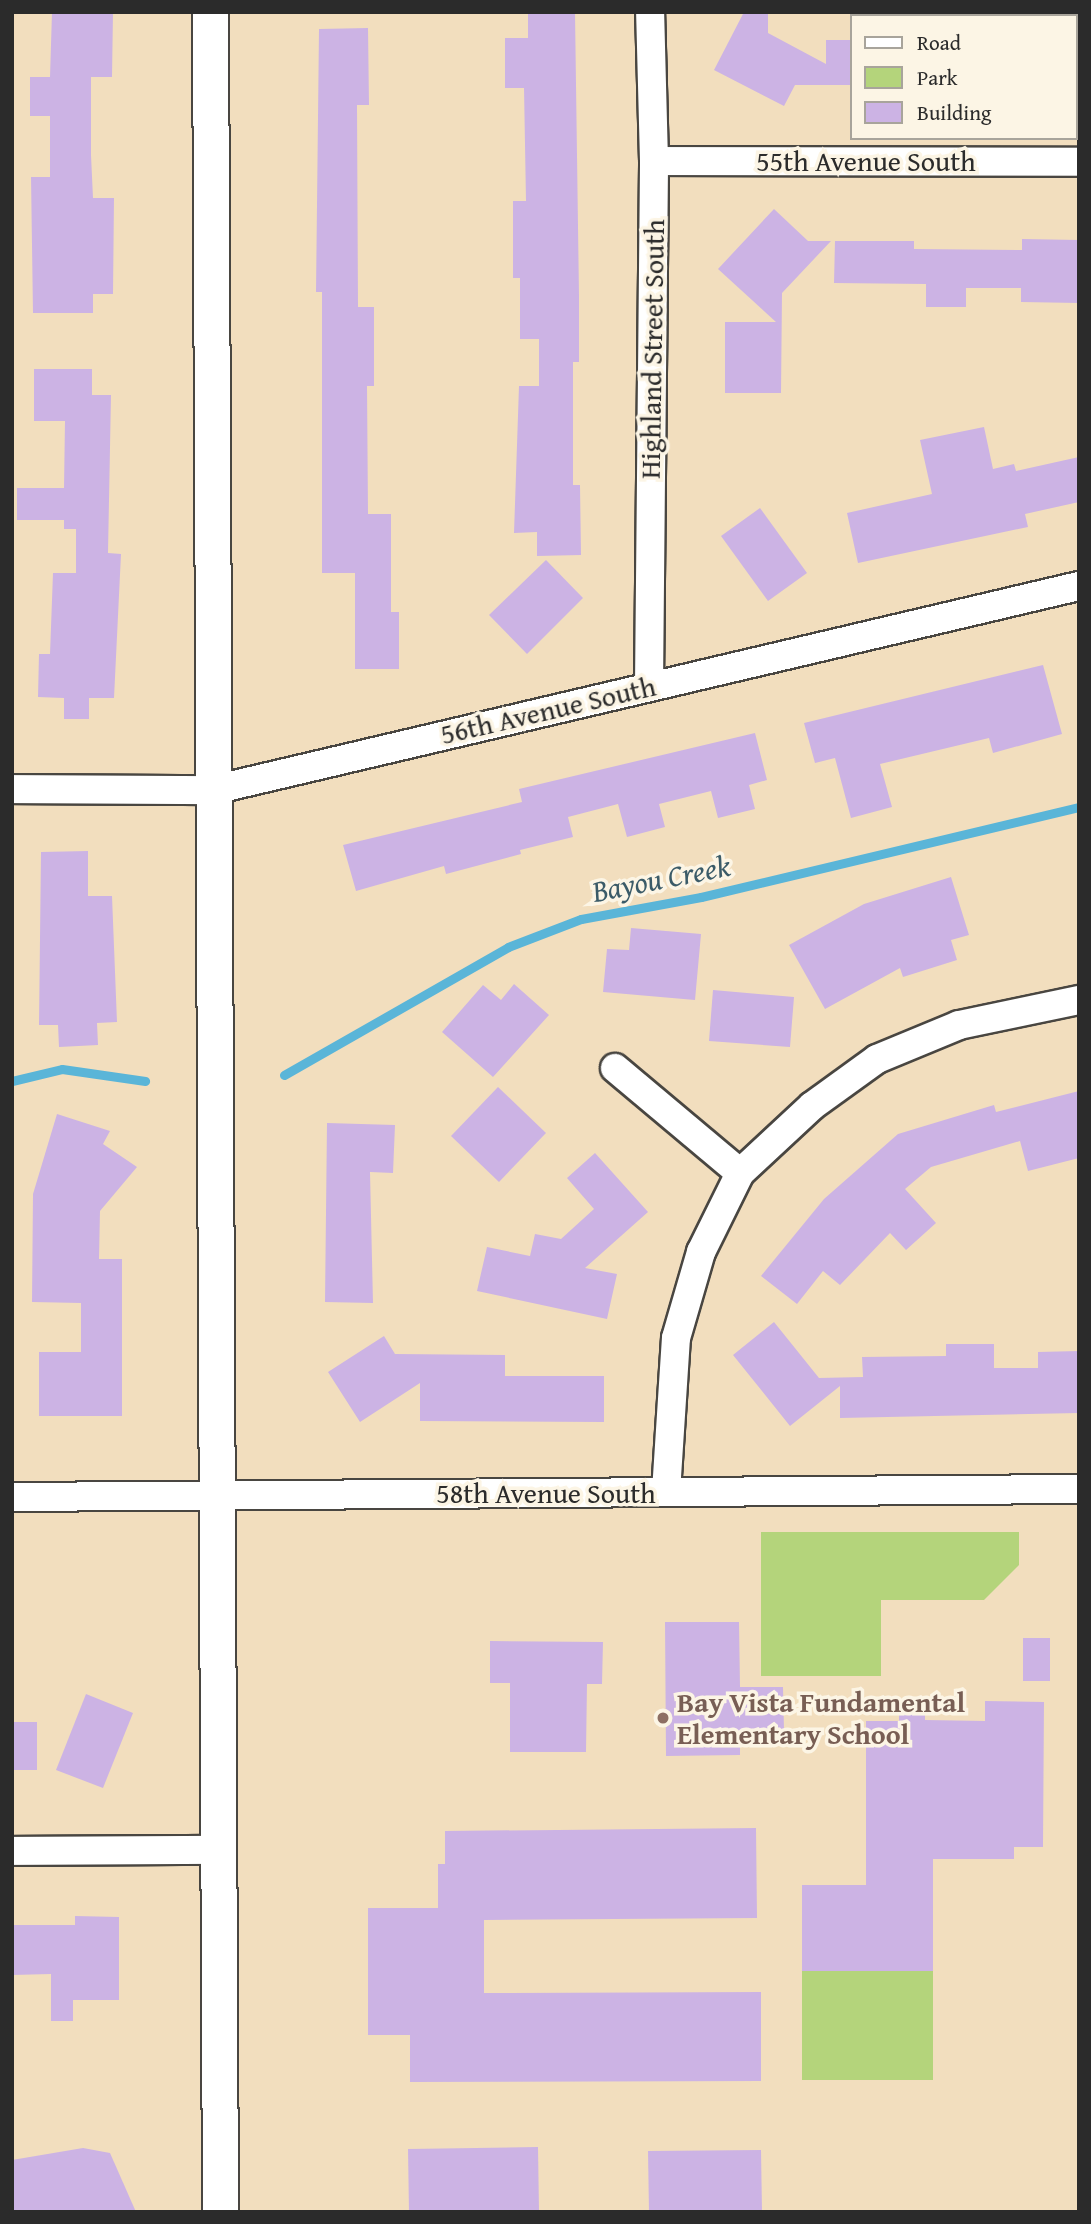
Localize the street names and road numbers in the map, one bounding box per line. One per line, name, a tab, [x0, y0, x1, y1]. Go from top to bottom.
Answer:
street label: 55th Avenue South	[756, 144, 976, 178]
street label: Highland Street South	[633, 219, 671, 479]
street label: 56th Avenue South	[437, 669, 659, 751]
street label: 58th Avenue South	[436, 1476, 656, 1510]

